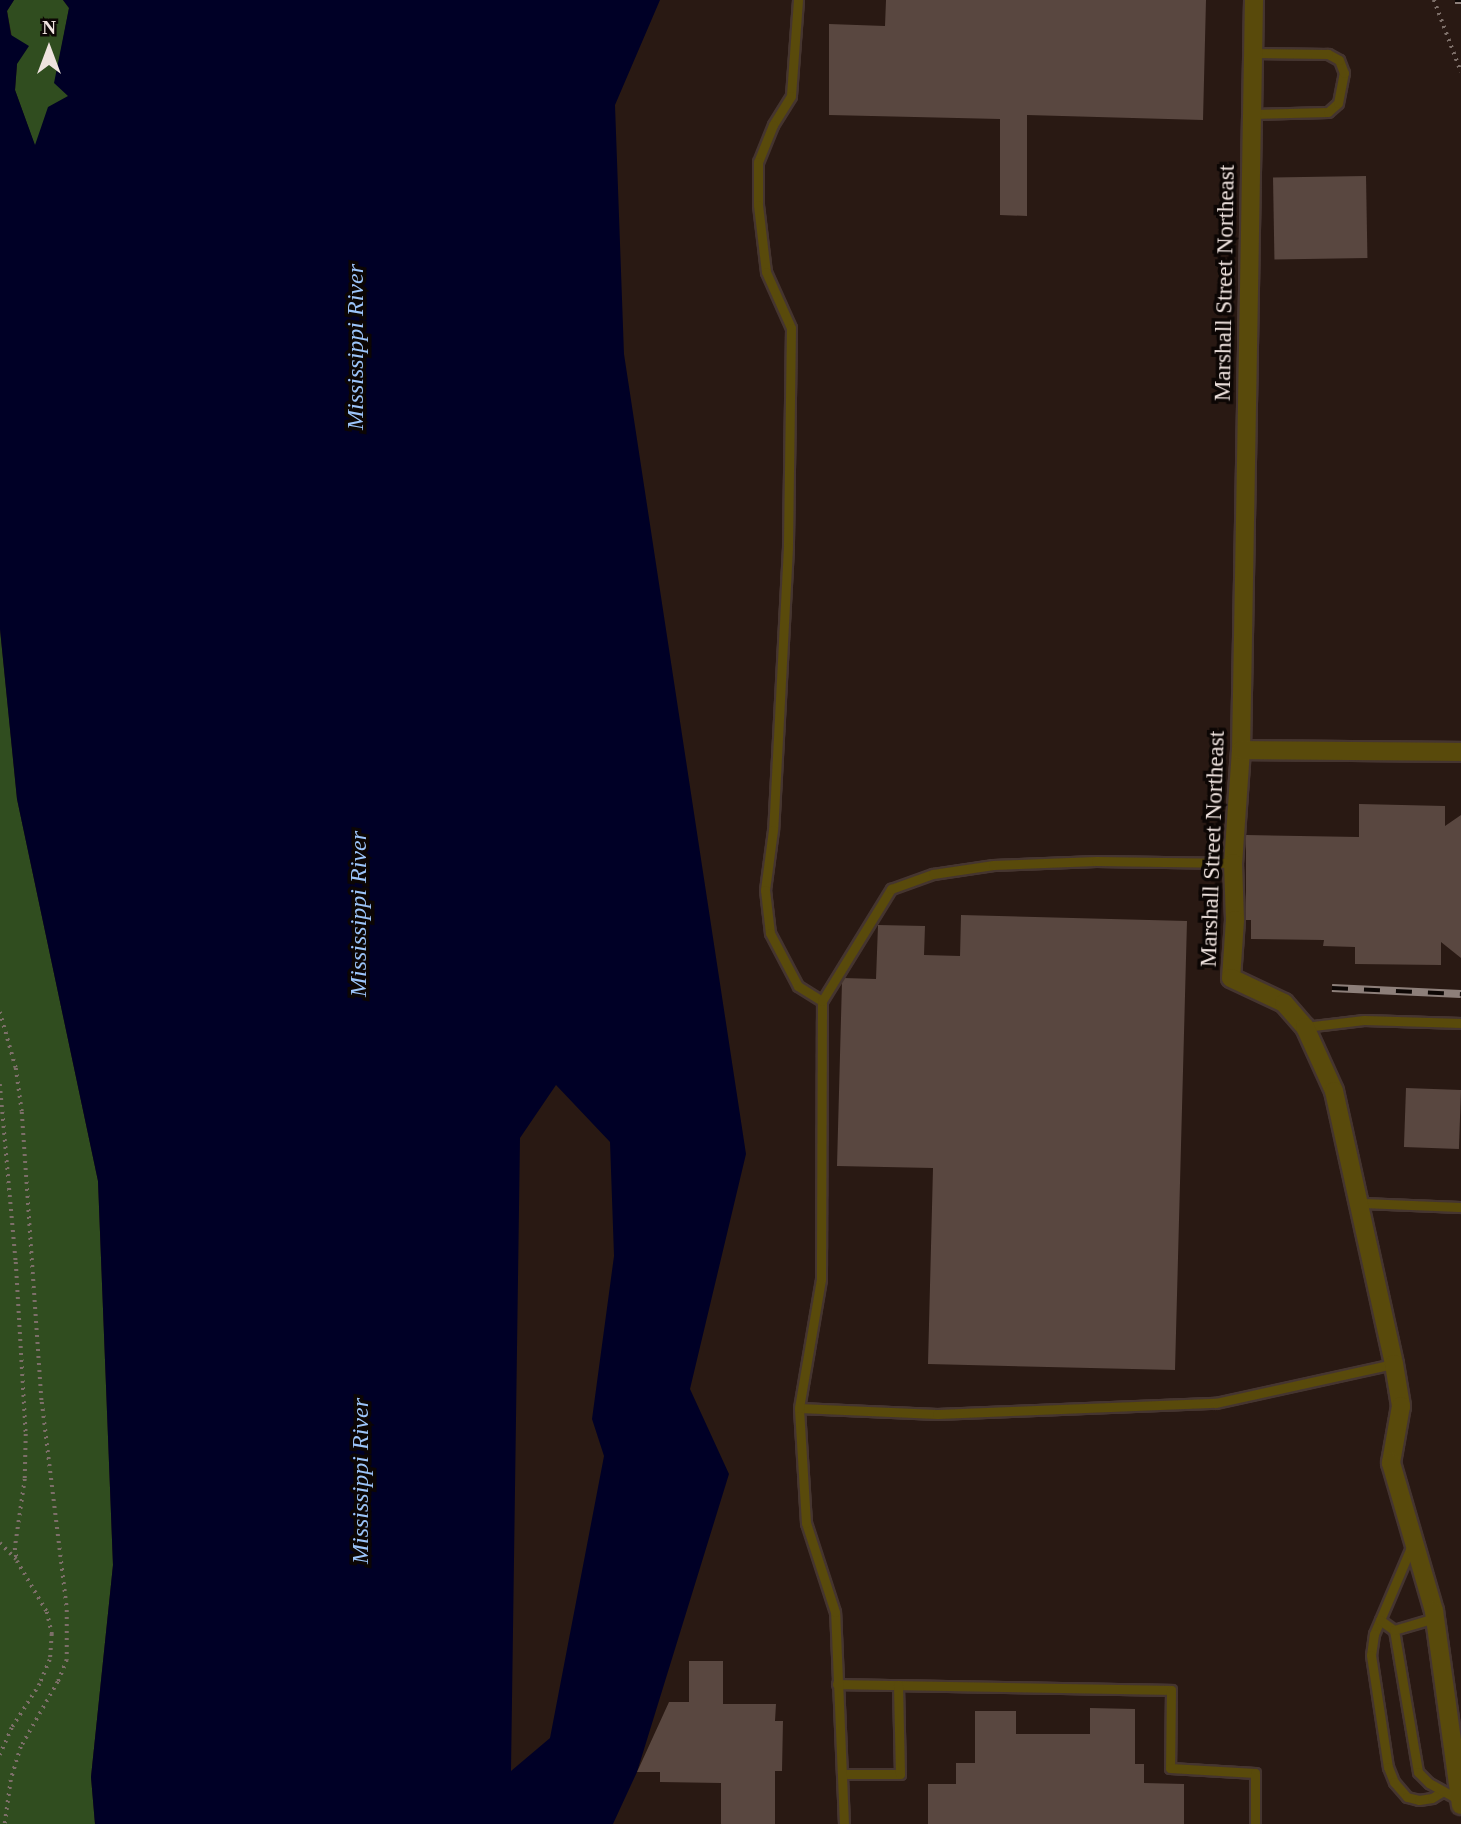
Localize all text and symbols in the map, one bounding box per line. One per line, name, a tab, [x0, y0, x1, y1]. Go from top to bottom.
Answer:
north arrow	[14, 14, 84, 84]
text: N	[42, 17, 56, 38]
street label: Marshall Street Northeast	[1209, 165, 1241, 401]
water label: Mississippi River	[342, 264, 370, 430]
street label: Marshall Street Northeast	[1195, 730, 1231, 968]
water label: Mississippi River	[345, 831, 373, 997]
water label: Mississippi River	[347, 1398, 375, 1564]

